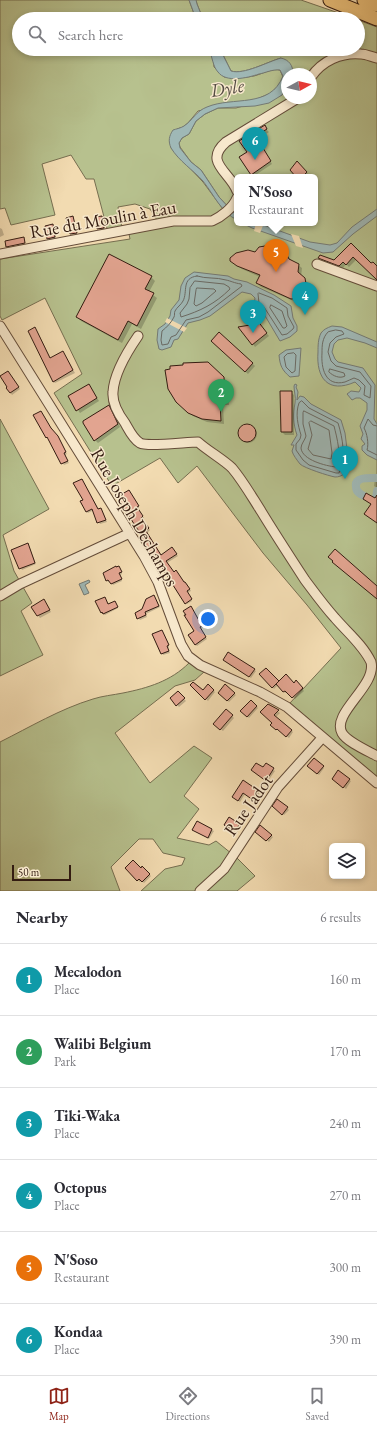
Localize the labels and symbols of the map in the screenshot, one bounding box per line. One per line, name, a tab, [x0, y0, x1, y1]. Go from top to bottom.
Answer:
north arrow	[281, 68, 317, 104]
water label: Dyle	[207, 73, 246, 103]
pin: 6	[242, 127, 268, 160]
street label: Rue du Moulin à Eau	[28, 195, 179, 243]
pin: 5	[263, 239, 289, 272]
pin: 4	[292, 282, 318, 315]
pin: 3	[240, 300, 266, 333]
pin: 2	[208, 379, 234, 412]
street label: Rue Joseph Dechamps	[86, 444, 184, 590]
pin: 1	[332, 446, 358, 479]
your location	[198, 609, 218, 629]
street label: Rue Jadot	[219, 769, 278, 840]
scale bar	[12, 863, 71, 882]

